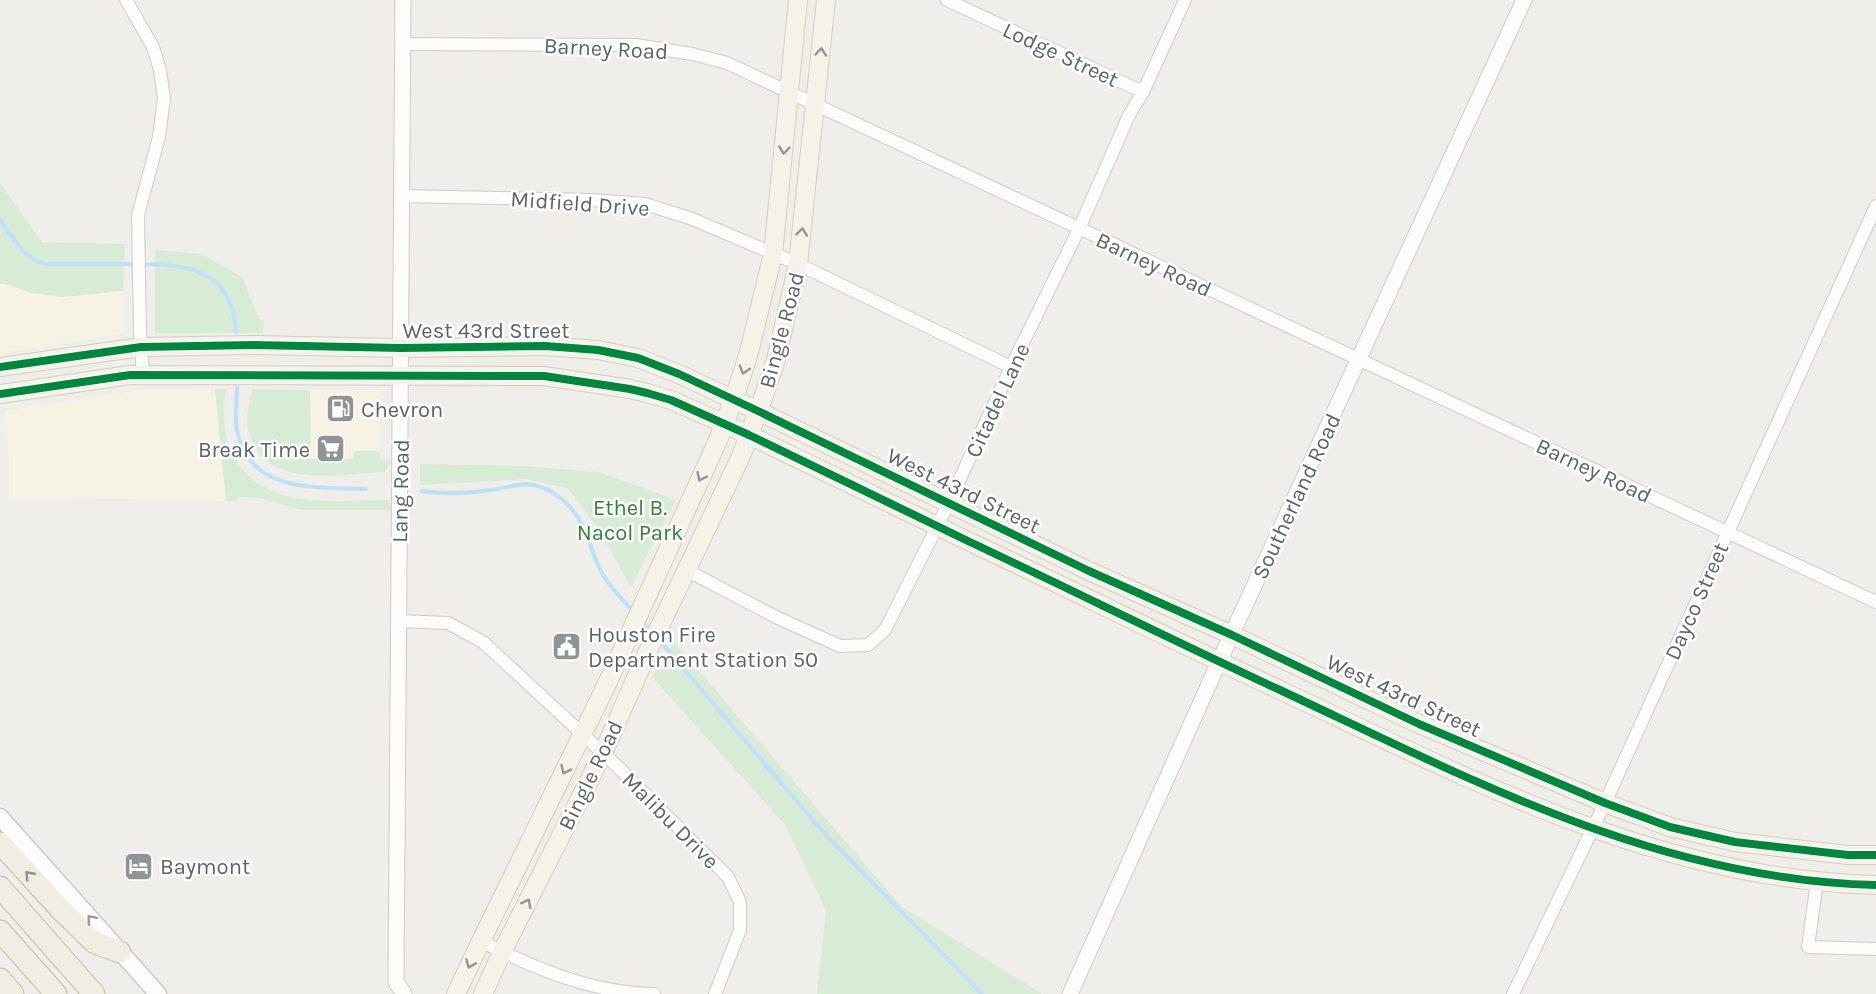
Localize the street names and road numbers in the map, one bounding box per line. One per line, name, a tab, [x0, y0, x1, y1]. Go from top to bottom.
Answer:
street label: Lodge Street	[999, 17, 1123, 93]
street label: Barney Road	[543, 33, 669, 65]
street label: Midfield Drive	[509, 186, 650, 222]
street label: Barney Road	[1092, 227, 1215, 303]
street label: Bingle Road	[754, 269, 810, 391]
street label: West 43rd Street	[402, 318, 570, 344]
street label: Citadel Lane	[960, 339, 1036, 462]
street label: Southerland Road	[1247, 409, 1347, 583]
street label: Barney Road	[1532, 433, 1655, 509]
street label: Lang Road	[387, 439, 415, 543]
street label: West 43rd Street	[883, 443, 1044, 539]
street label: Dayco Street	[1659, 539, 1734, 664]
street label: West 43rd Street	[1322, 649, 1485, 743]
street label: Bingle Road	[553, 716, 629, 835]
street label: Malibu Drive	[616, 767, 724, 875]

